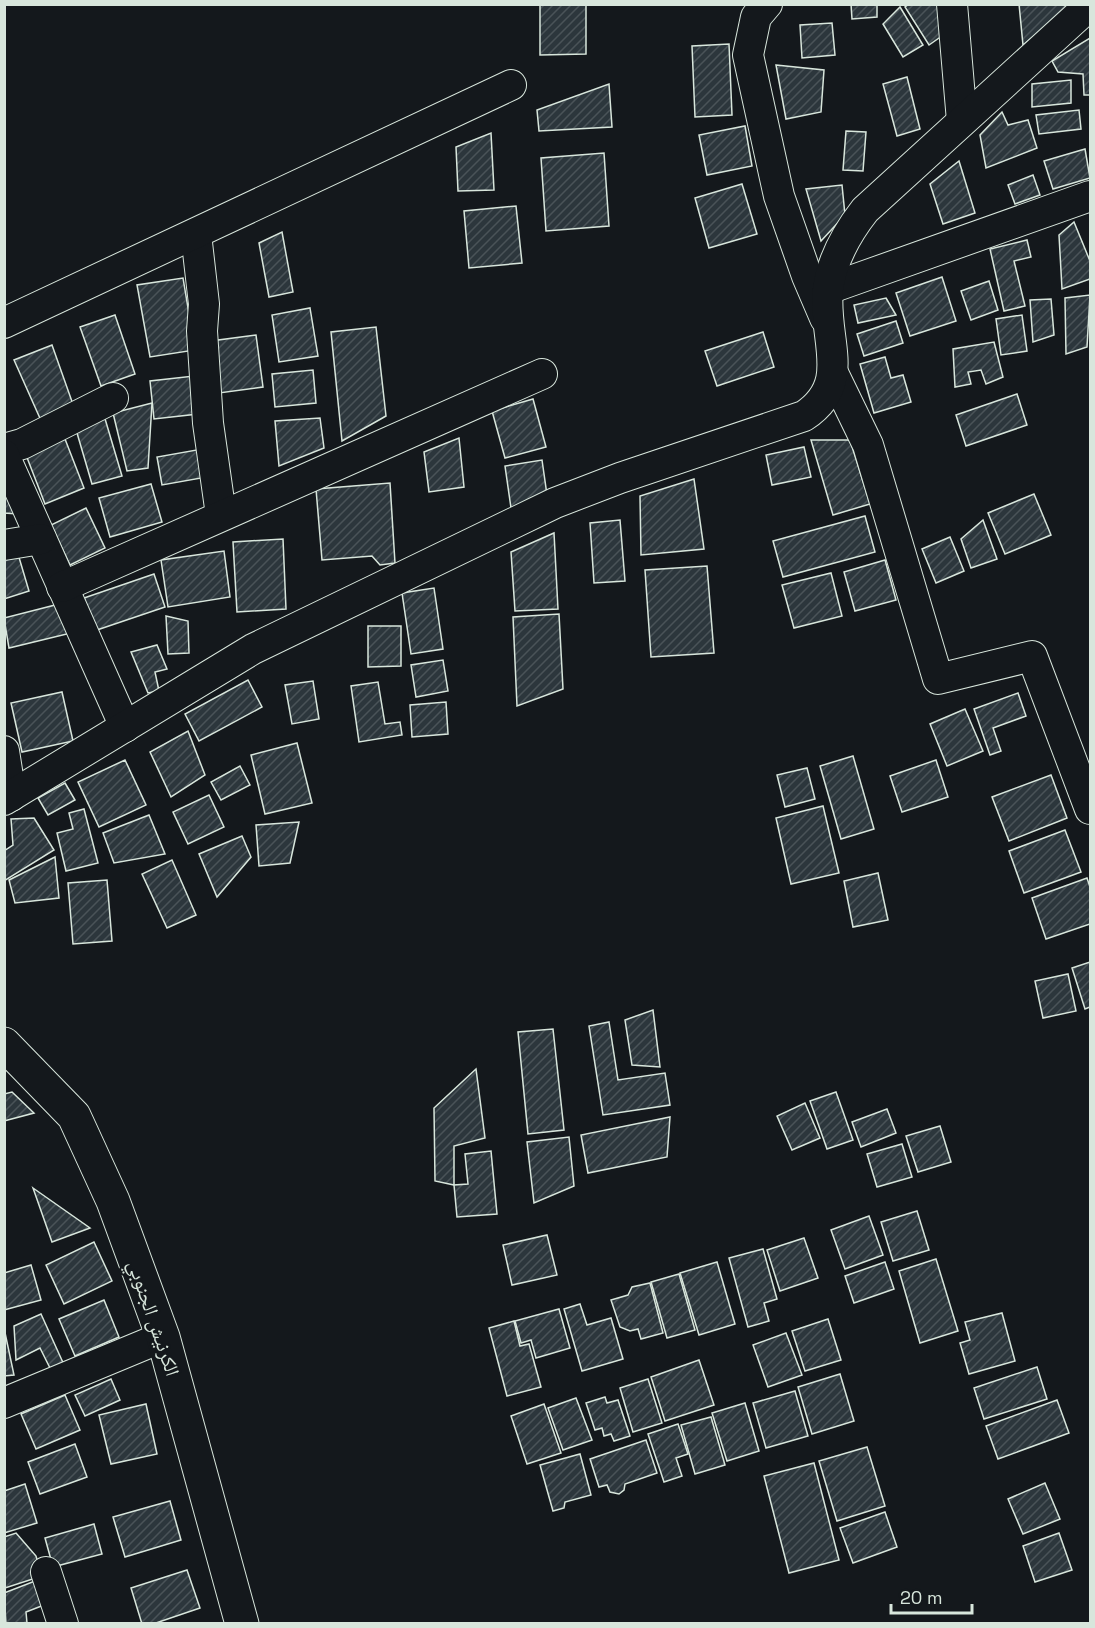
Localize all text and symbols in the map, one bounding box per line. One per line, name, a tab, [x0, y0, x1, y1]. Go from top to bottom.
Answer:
street label: الكرنيش الجنوبي	[119, 1256, 186, 1381]
scale bar	[891, 1577, 972, 1615]
text: 20 m	[900, 1586, 943, 1609]

